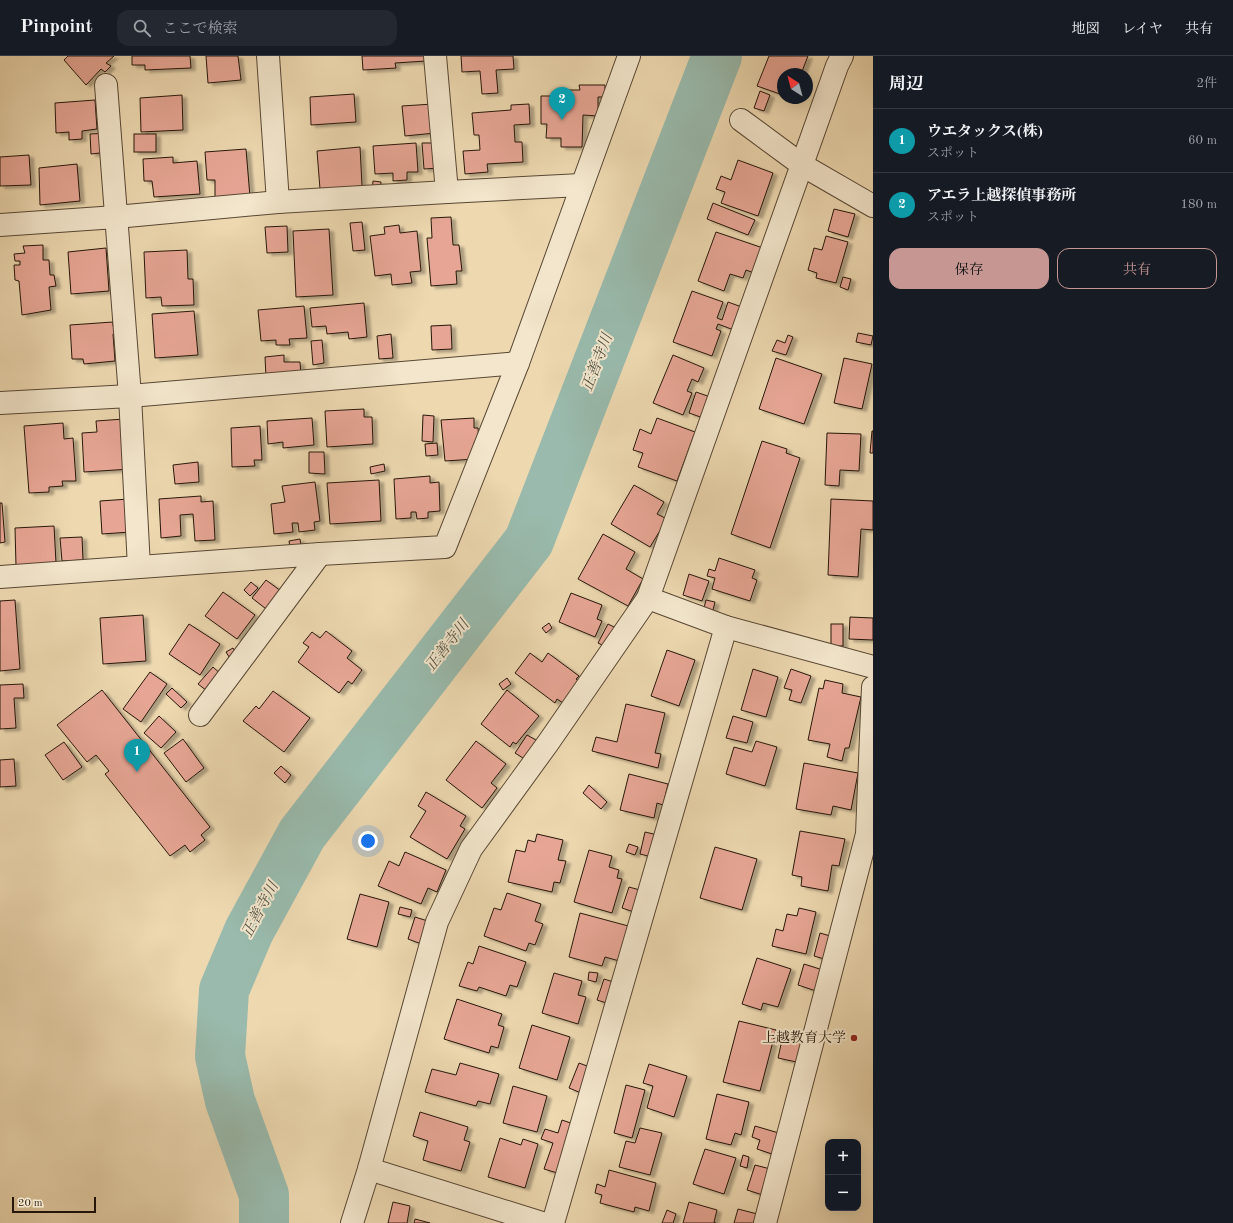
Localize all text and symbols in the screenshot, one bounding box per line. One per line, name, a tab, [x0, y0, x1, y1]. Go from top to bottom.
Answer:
search box	[117, 10, 397, 46]
icon: search	[131, 17, 153, 39]
text: Pinpoint	[20, 18, 93, 37]
text: ここで検索	[163, 22, 238, 37]
text: 地図	[1072, 22, 1100, 36]
text: レイヤ	[1122, 22, 1163, 36]
text: 共有	[1185, 22, 1213, 36]
north arrow	[777, 68, 813, 104]
text: 周辺	[889, 76, 923, 93]
text: 2件	[1196, 77, 1217, 90]
pin: 2	[549, 87, 575, 120]
text: ウエタックス(株)	[927, 125, 1043, 140]
text: 1	[898, 134, 906, 147]
text: 60 m	[1188, 134, 1217, 147]
text: スポット	[927, 147, 979, 160]
text: アエラ上越探偵事務所	[927, 189, 1076, 204]
text: 2	[898, 198, 906, 211]
text: 180 m	[1180, 198, 1217, 211]
text: スポット	[927, 211, 979, 224]
button: 保存	[889, 248, 1049, 289]
button: 共有	[1057, 248, 1217, 289]
water label: 正善寺川	[578, 330, 616, 394]
water label: 正善寺川	[422, 615, 474, 674]
pin: 1	[124, 739, 150, 772]
your location	[358, 831, 378, 851]
water label: 正善寺川	[239, 877, 283, 940]
place label: 上越教育大学	[762, 1030, 846, 1045]
marker: 上越教育大学	[849, 1033, 859, 1043]
map controls	[825, 1139, 861, 1211]
button: +	[825, 1139, 861, 1175]
button: −	[825, 1175, 861, 1211]
scale bar	[12, 1195, 96, 1214]
text: 20 m	[18, 1198, 43, 1209]

